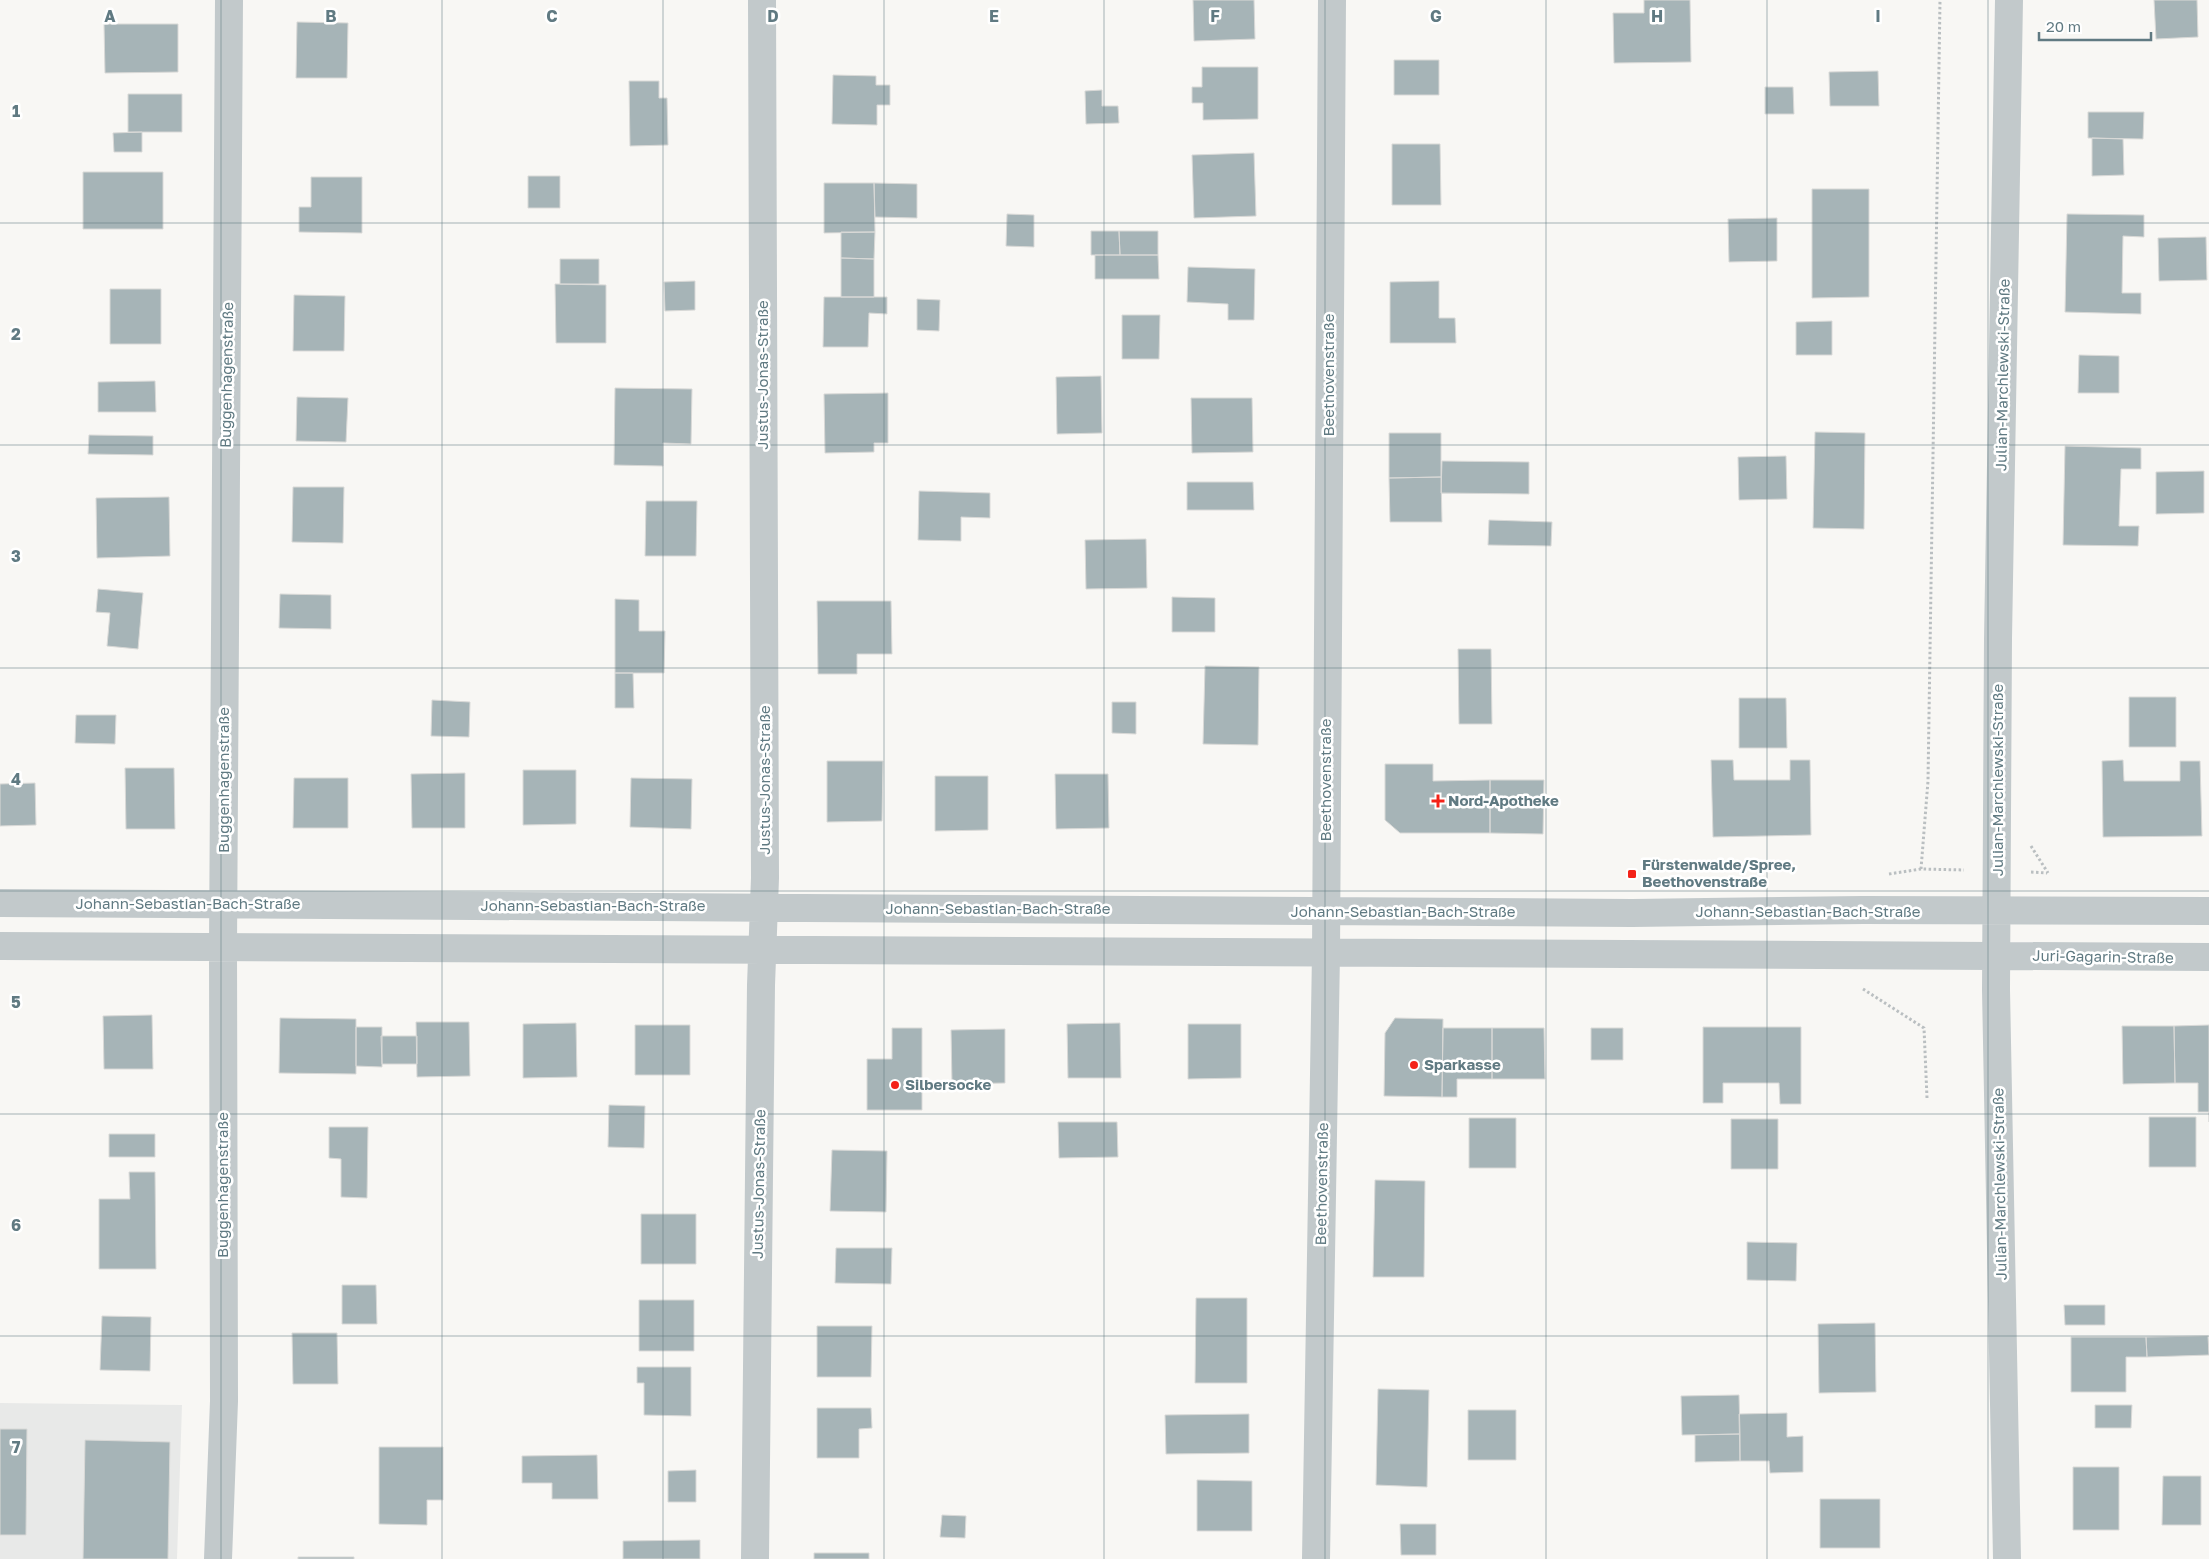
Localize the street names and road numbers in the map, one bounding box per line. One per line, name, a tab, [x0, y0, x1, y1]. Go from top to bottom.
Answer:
street label: Julian-Marchlewski-Straße	[1991, 278, 2013, 471]
street label: Justus-Jonas-Straße	[753, 300, 771, 450]
street label: Buggenhagenstraße	[216, 302, 236, 448]
street label: Beethovenstraße	[1319, 313, 1337, 436]
street label: Julian-Marchlewski-Straße	[1988, 683, 2006, 876]
street label: Justus-Jonas-Straße	[755, 705, 773, 855]
street label: Buggenhagenstraße	[214, 707, 232, 853]
street label: Beethovenstraße	[1316, 718, 1334, 841]
street label: Johann-Sebastian-Bach-Straße	[75, 894, 301, 912]
street label: Johann-Sebastian-Bach-Straße	[480, 896, 706, 914]
street label: Johann-Sebastian-Bach-Straße	[885, 899, 1111, 917]
street label: Johann-Sebastian-Bach-Straße	[1290, 902, 1516, 920]
street label: Johann-Sebastian-Bach-Straße	[1695, 902, 1921, 920]
street label: Juri-Gagarin-Straße	[2032, 946, 2174, 966]
street label: Julian-Marchlewski-Straße	[1988, 1087, 2010, 1280]
street label: Justus-Jonas-Straße	[748, 1109, 768, 1259]
street label: Buggenhagenstraße	[213, 1112, 231, 1258]
street label: Beethovenstraße	[1311, 1122, 1331, 1246]

